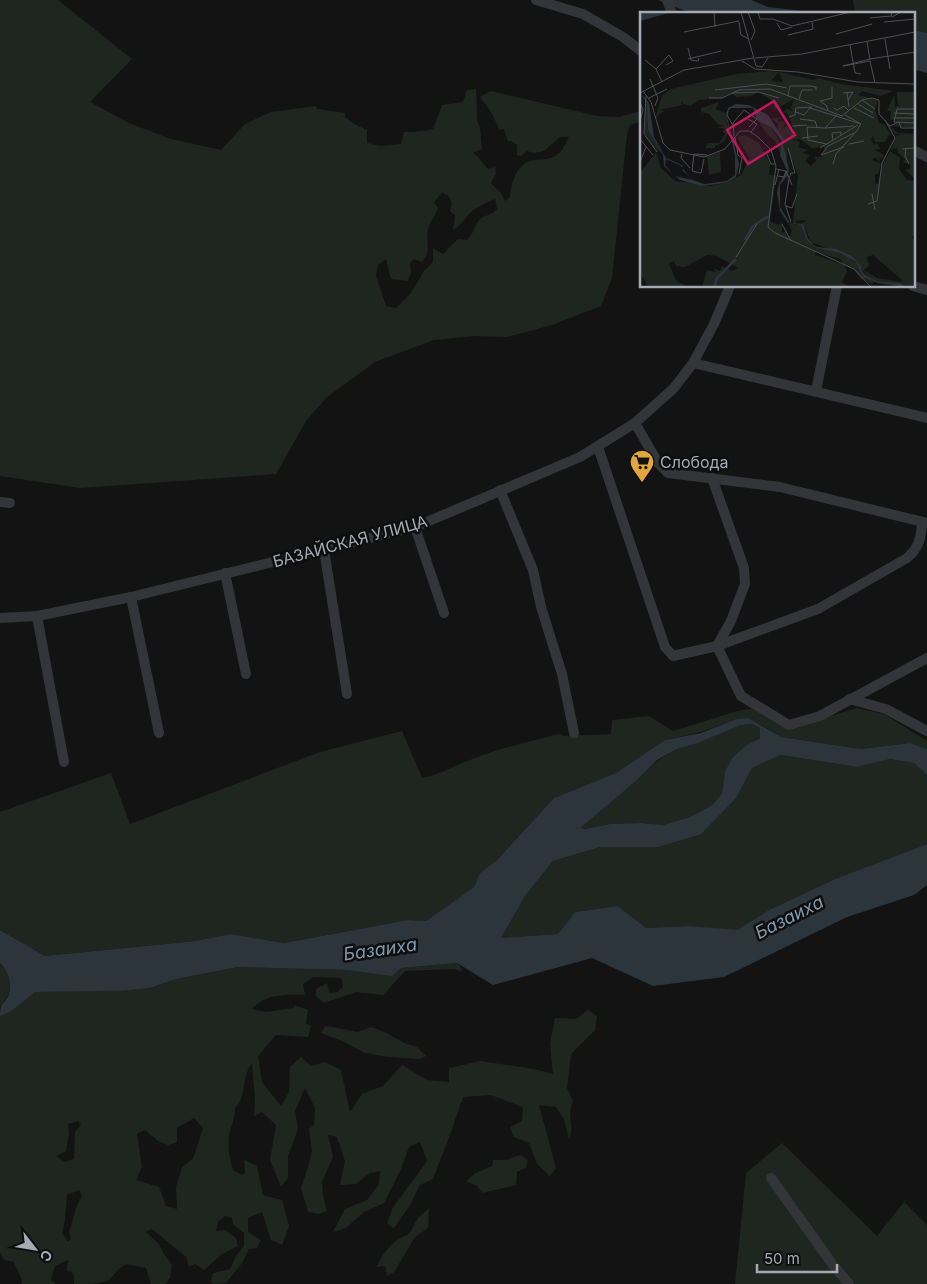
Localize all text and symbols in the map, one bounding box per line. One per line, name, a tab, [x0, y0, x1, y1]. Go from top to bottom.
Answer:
inset map	[640, 12, 914, 288]
supermarket icon: Слобода	[629, 449, 655, 483]
place label: Слобода	[660, 452, 729, 472]
street label: БАЗАЙСКАЯ УЛИЦА	[270, 511, 430, 571]
water label: Базаиха	[751, 891, 827, 943]
water label: Базаиха	[342, 933, 418, 965]
north arrow	[10, 1224, 60, 1274]
scale bar	[757, 1242, 837, 1274]
text: С	[37, 1247, 57, 1265]
text: 50 m	[764, 1249, 800, 1268]

